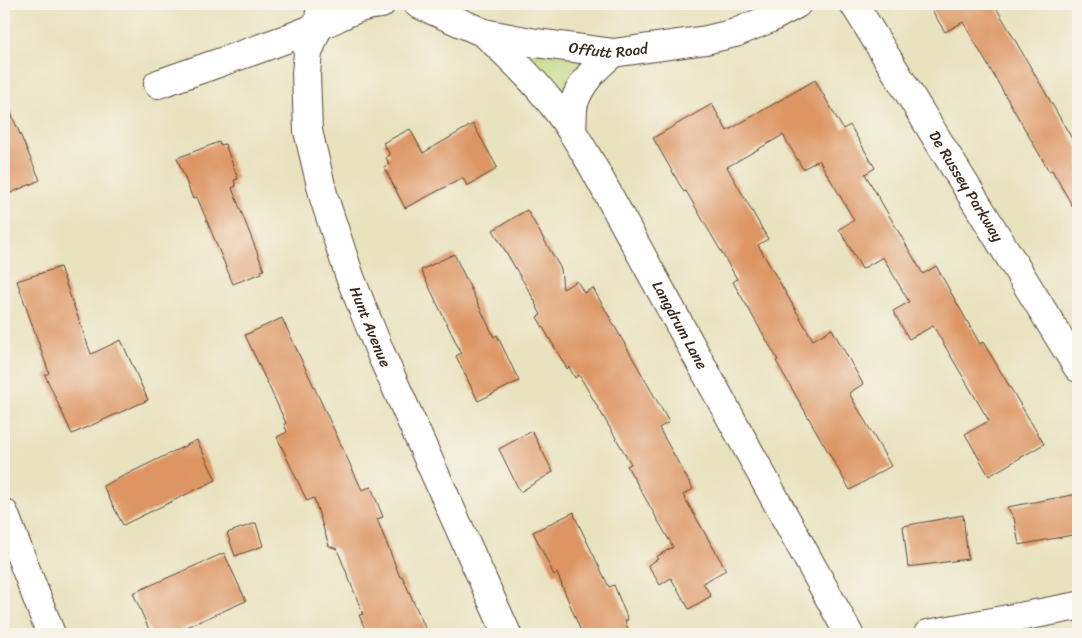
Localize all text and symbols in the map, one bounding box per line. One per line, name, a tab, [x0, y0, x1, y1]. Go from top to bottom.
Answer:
street label: Offutt Road	[567, 34, 651, 66]
street label: De Russey Parkway	[922, 125, 1011, 247]
street label: Langdrum Lane	[645, 276, 715, 375]
street label: Hunt Avenue	[342, 282, 399, 372]

